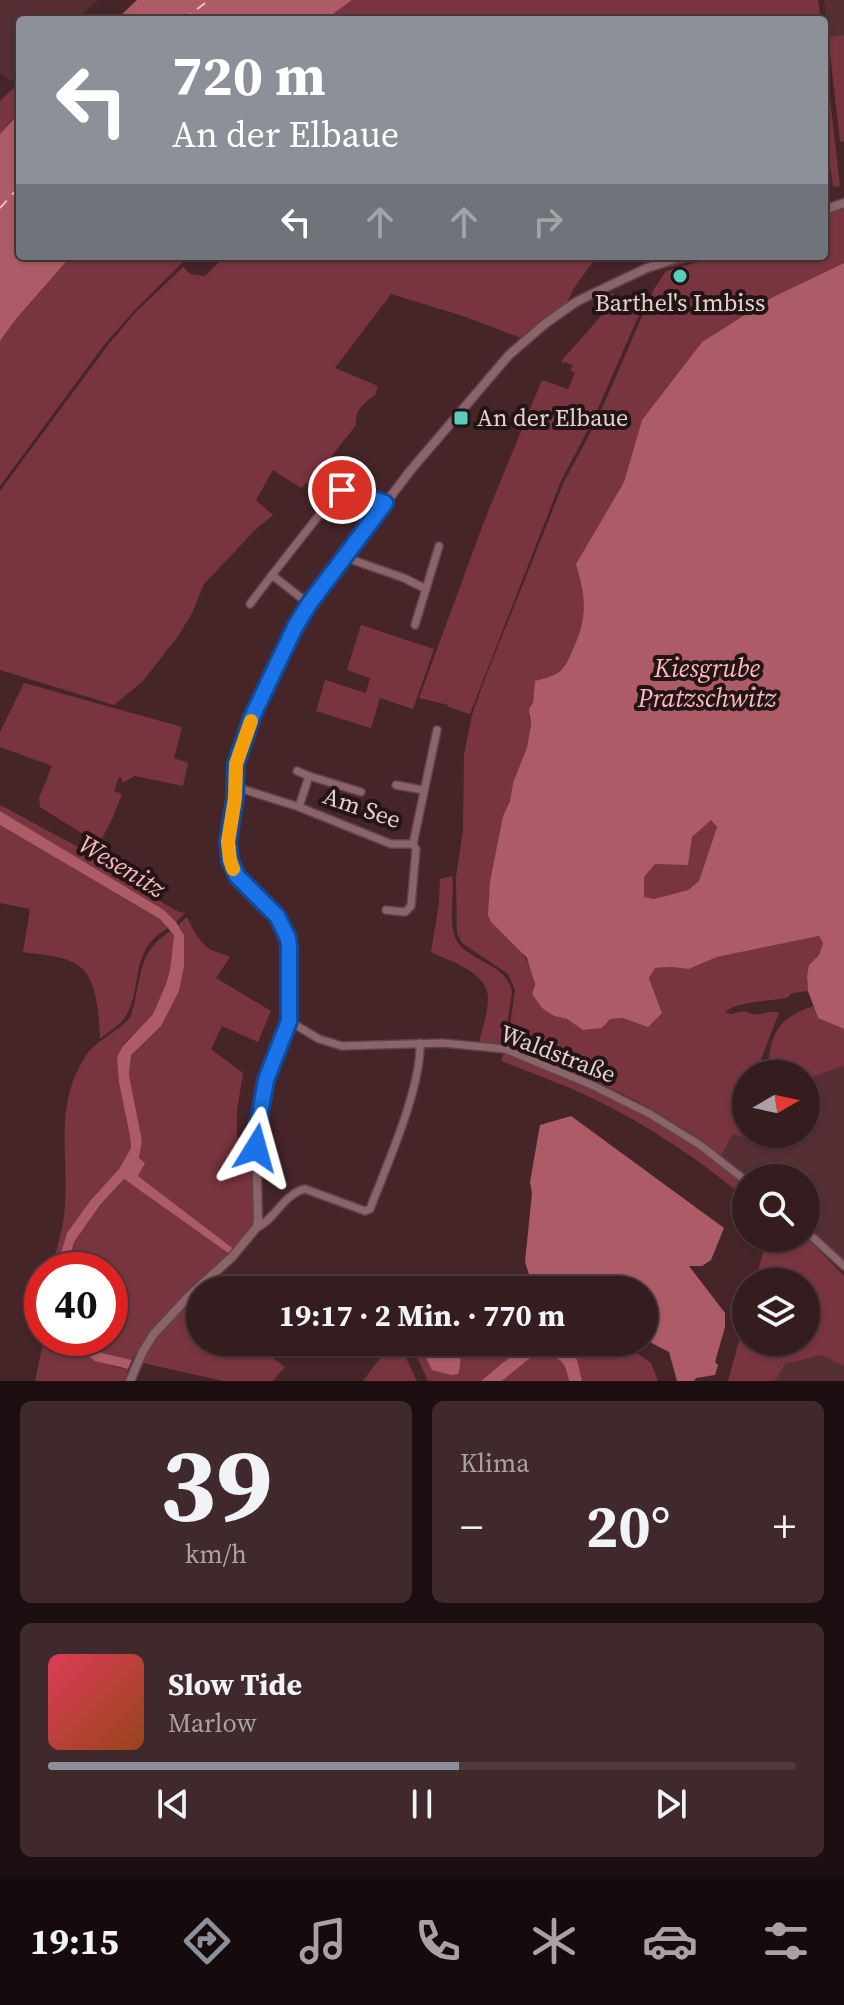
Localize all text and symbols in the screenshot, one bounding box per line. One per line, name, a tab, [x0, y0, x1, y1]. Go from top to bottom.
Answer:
text: 720 m	[172, 37, 326, 114]
icon: left	[40, 48, 144, 152]
text: An der Elbaue	[172, 110, 399, 159]
icon: left	[274, 200, 318, 244]
icon: ahead	[358, 200, 402, 244]
icon: ahead	[442, 200, 486, 244]
icon: right	[526, 200, 570, 244]
marker: Barthel's Imbiss	[671, 267, 689, 285]
place label: Barthel's Imbiss	[595, 286, 765, 319]
place label: An der Elbaue	[477, 401, 628, 434]
marker: An der Elbaue	[452, 409, 470, 427]
pin	[308, 456, 376, 524]
icon: arrive	[320, 468, 364, 512]
water label: Kiesgrube Pratzschwitz	[637, 650, 777, 716]
street label: Am See	[319, 779, 405, 836]
water label: Wesenitz	[72, 826, 173, 907]
street label: Waldstraße	[496, 1016, 621, 1091]
north arrow	[732, 1060, 820, 1148]
map controls	[732, 1060, 820, 1356]
position arrow	[214, 1106, 298, 1190]
button: search	[732, 1164, 820, 1252]
speed limit sign: 40	[24, 1252, 128, 1356]
button: layers	[732, 1268, 820, 1356]
text: 19:17 · 2 Min. · 770 m	[279, 1295, 565, 1336]
text: 39	[160, 1412, 272, 1555]
text: Klima	[460, 1445, 530, 1481]
text: 20°	[586, 1485, 670, 1567]
text: −	[460, 1496, 483, 1557]
text: +	[773, 1496, 796, 1557]
text: km/h	[185, 1536, 247, 1572]
text: Slow Tide	[168, 1664, 302, 1705]
text: Marlow	[168, 1705, 257, 1741]
icon: previous	[151, 1782, 195, 1826]
icon: pause	[400, 1782, 444, 1826]
icon: next	[649, 1782, 693, 1826]
icon: directions	[179, 1913, 235, 1969]
icon: music	[295, 1913, 351, 1969]
icon: phone	[410, 1913, 466, 1969]
icon: climate	[526, 1913, 582, 1969]
icon: car	[642, 1913, 698, 1969]
icon: filters	[758, 1913, 814, 1969]
text: 19:15	[30, 1917, 119, 1966]

